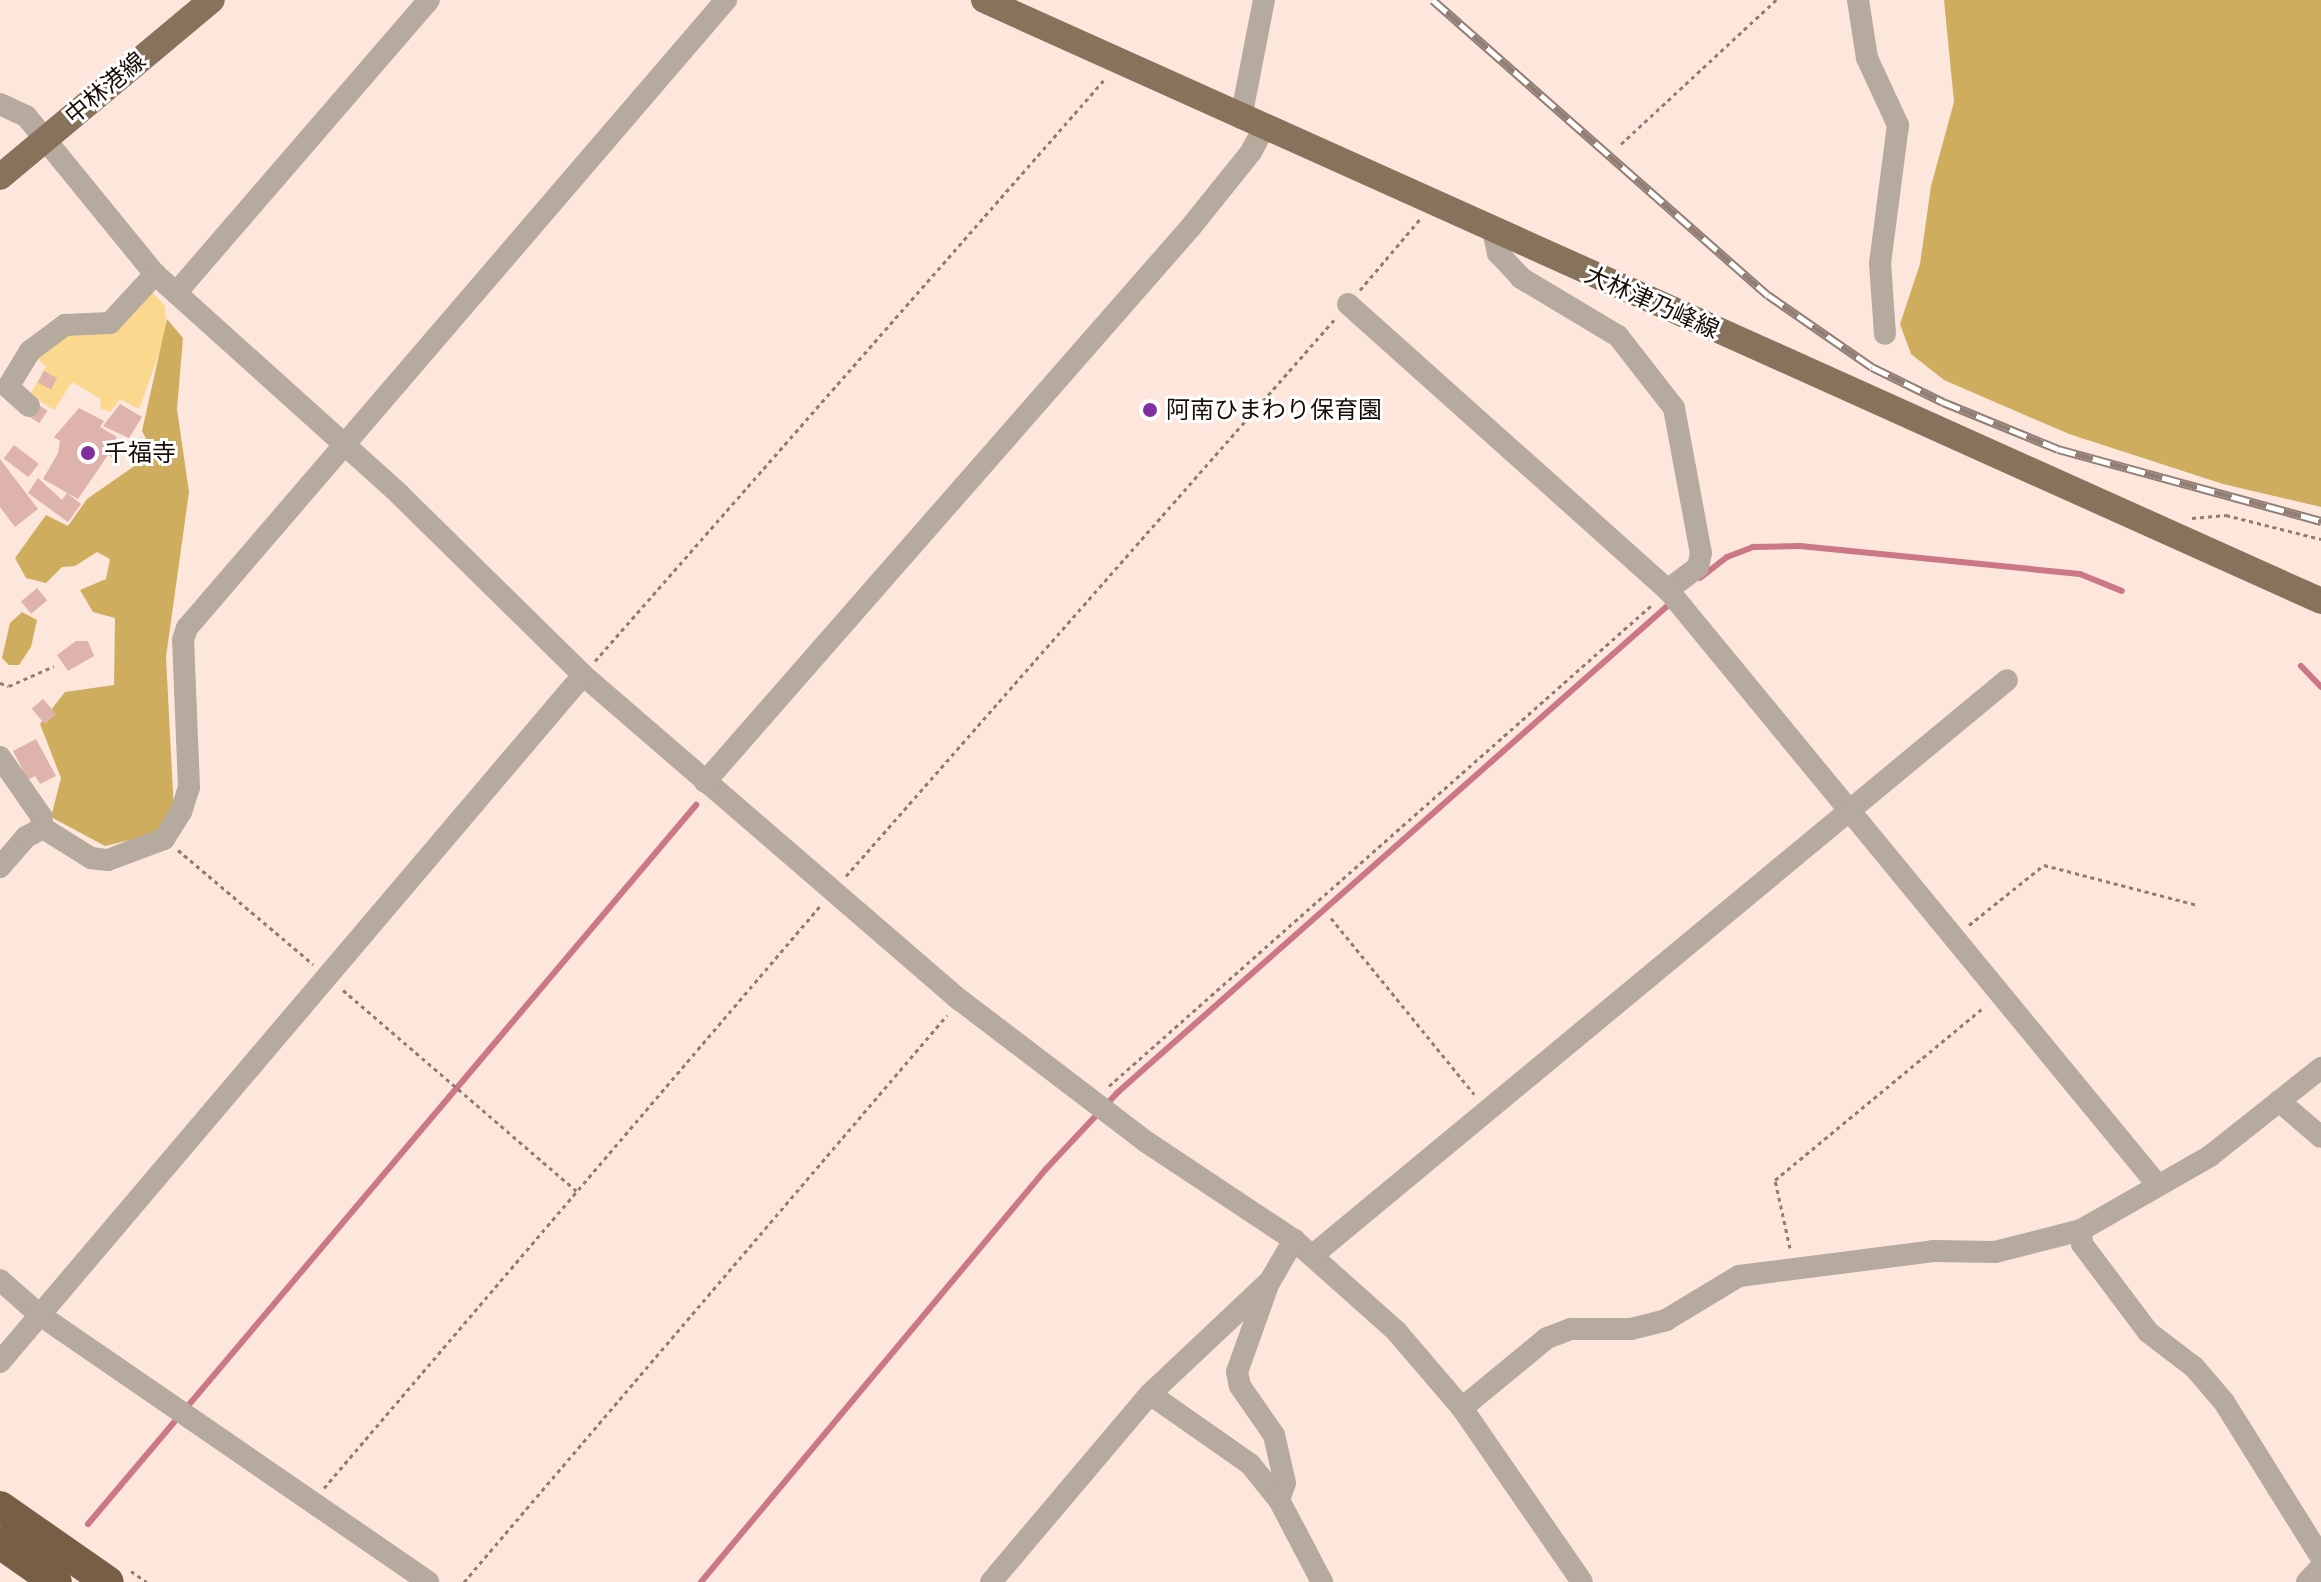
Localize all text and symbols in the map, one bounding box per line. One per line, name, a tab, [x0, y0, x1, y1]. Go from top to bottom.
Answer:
street label: 中林港線	[59, 46, 151, 130]
street label: 大林津乃峰線	[1580, 260, 1724, 344]
place label: 阿南ひまわり保育園	[1166, 396, 1382, 424]
marker: 阿南ひまわり保育園	[1141, 401, 1159, 419]
place label: 千福寺	[104, 439, 176, 467]
marker: 千福寺	[79, 444, 97, 462]

